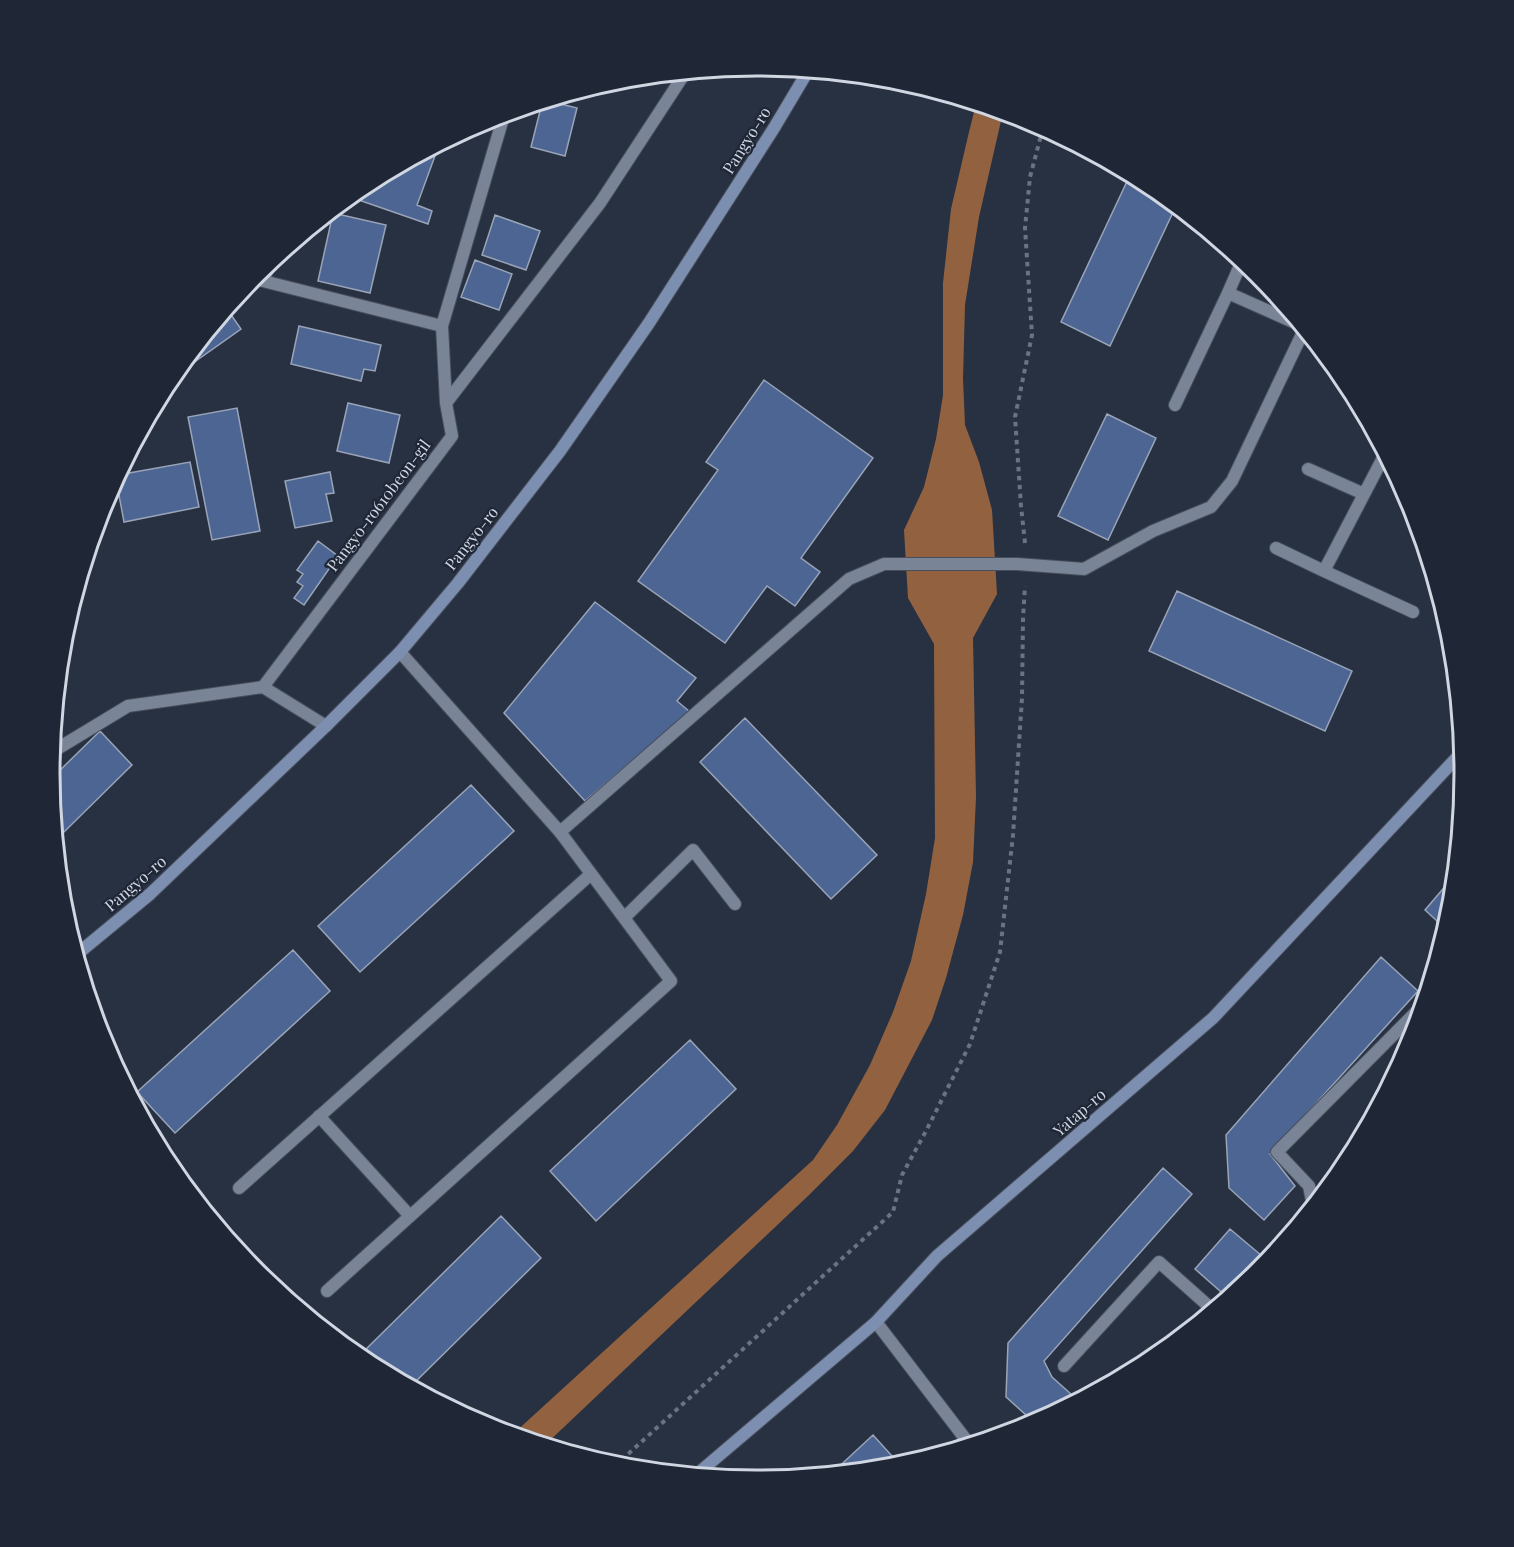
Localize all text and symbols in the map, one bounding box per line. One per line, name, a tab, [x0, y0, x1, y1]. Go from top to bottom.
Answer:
street label: Pangyo-ro	[717, 102, 775, 177]
street label: Pangyo-ro610beon-gil	[322, 435, 435, 575]
street label: Pangyo-ro	[440, 502, 503, 574]
street label: Pangyo-ro	[100, 850, 170, 916]
street label: Yatap-ro	[1048, 1083, 1110, 1141]

